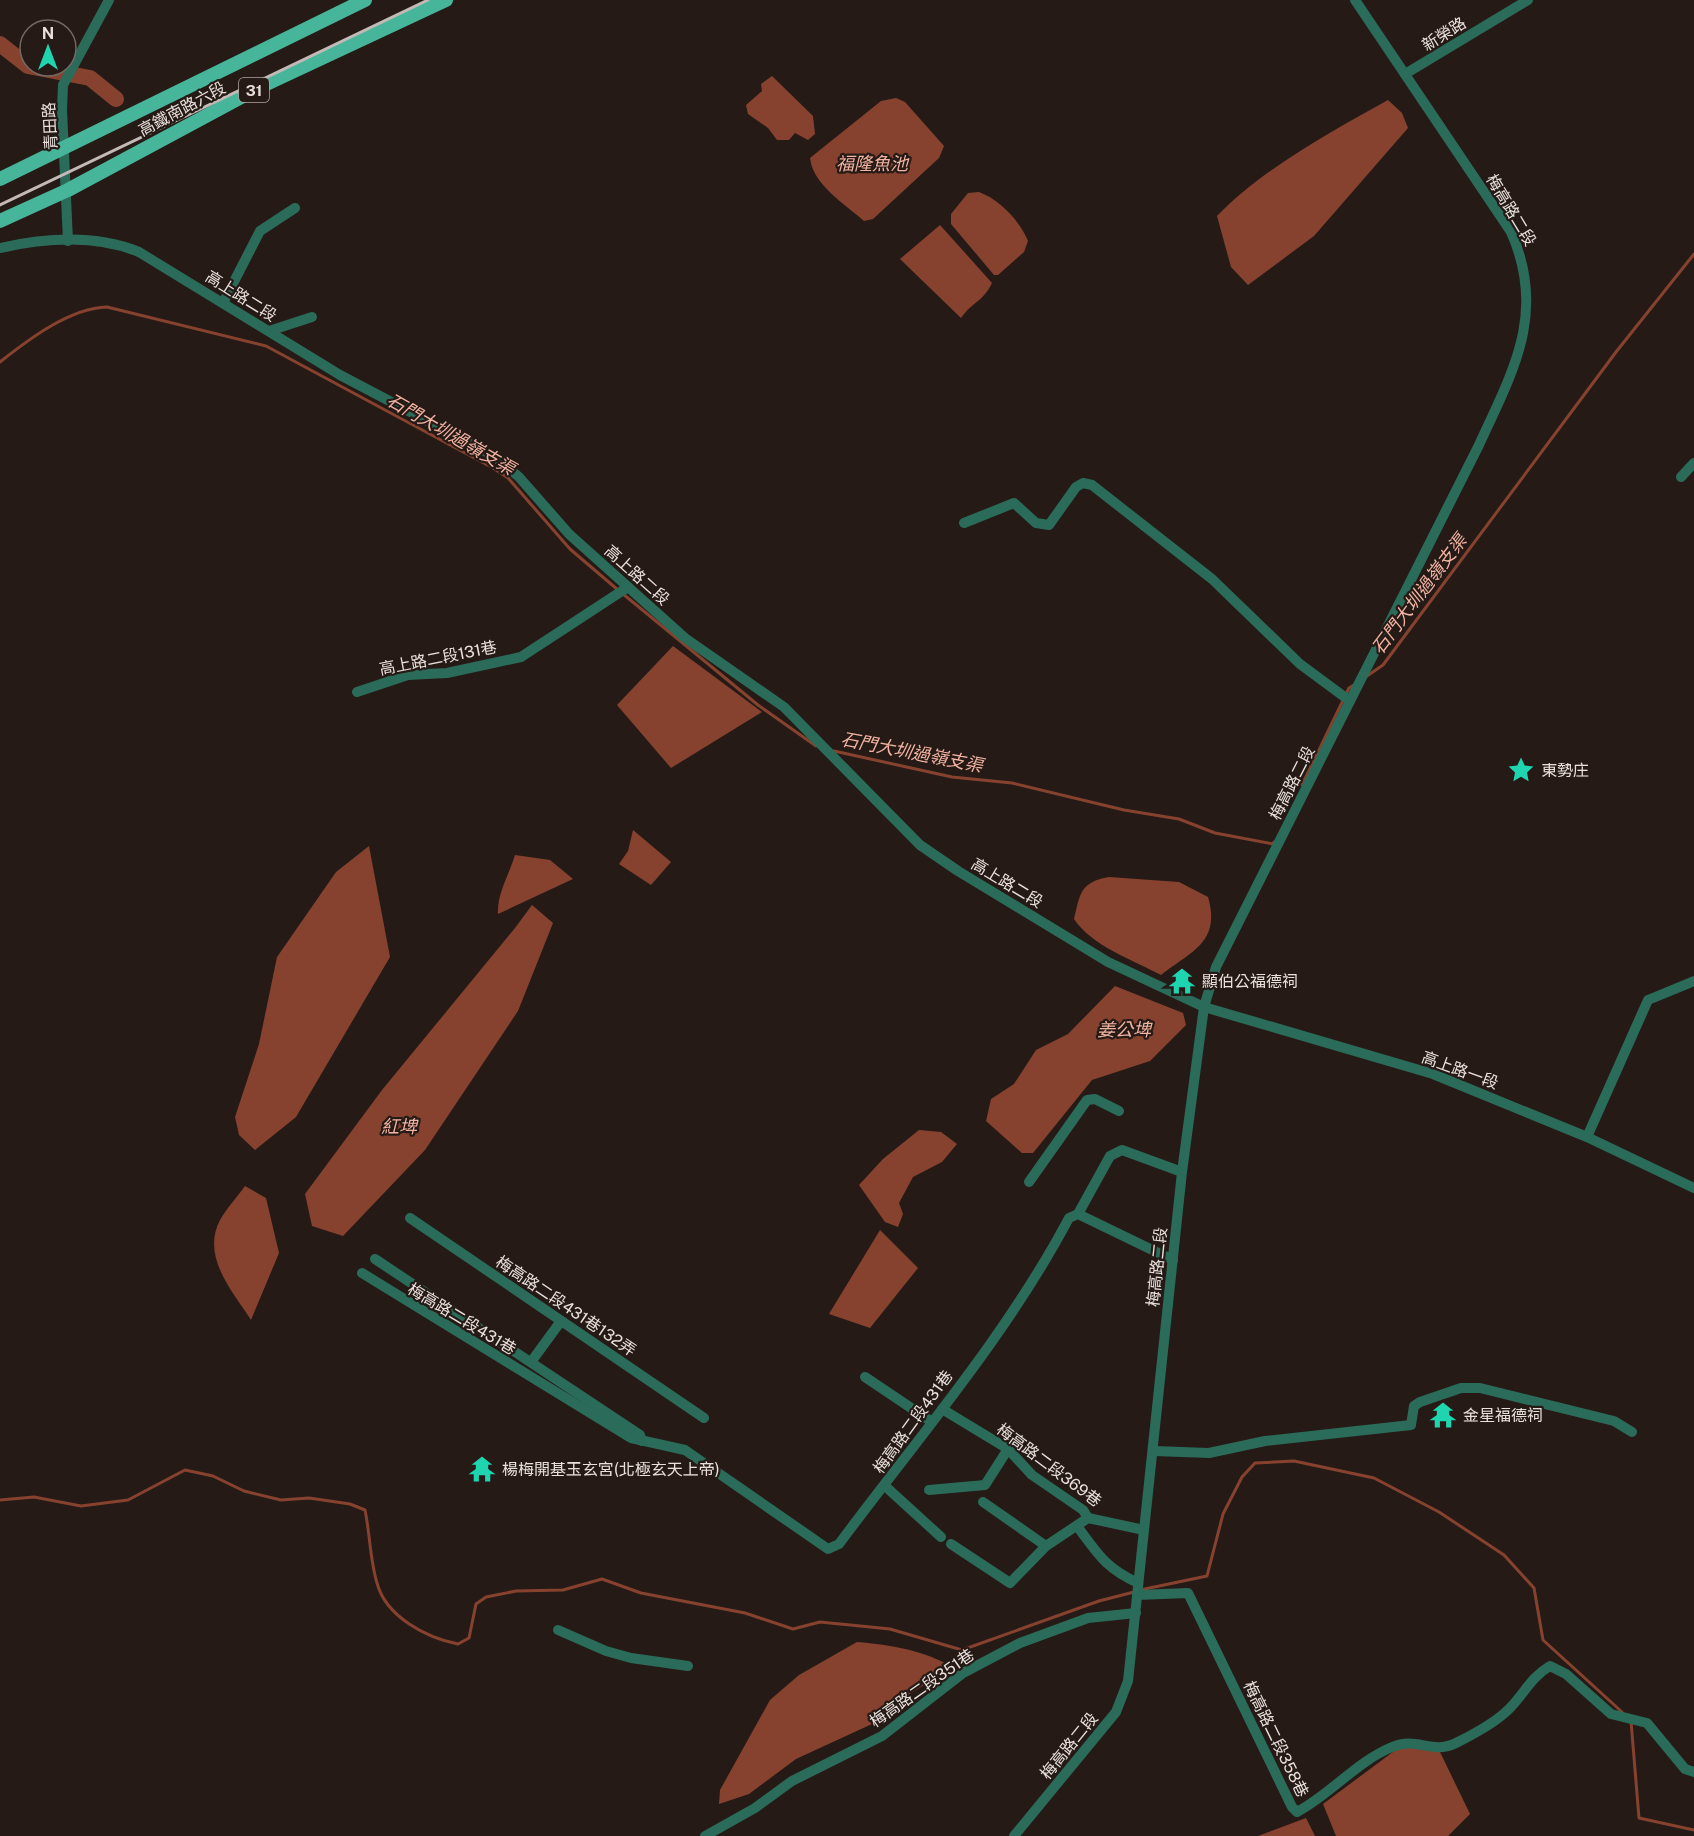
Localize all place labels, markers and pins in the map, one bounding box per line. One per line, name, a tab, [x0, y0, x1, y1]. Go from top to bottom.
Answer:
place icon: 東勢庄	[1506, 755, 1536, 785]
place label: 東勢庄	[1541, 761, 1589, 780]
temple icon: 顯伯公福德祠	[1167, 966, 1197, 996]
place label: 顯伯公福德祠	[1202, 972, 1298, 991]
temple icon: 金星福德祠	[1428, 1400, 1458, 1430]
place label: 金星福德祠	[1463, 1406, 1543, 1425]
temple icon: 楊梅開基玉玄宮(北極玄天上帝)	[467, 1454, 497, 1484]
place label: 楊梅開基玉玄宮(北極玄天上帝)	[502, 1460, 720, 1479]

